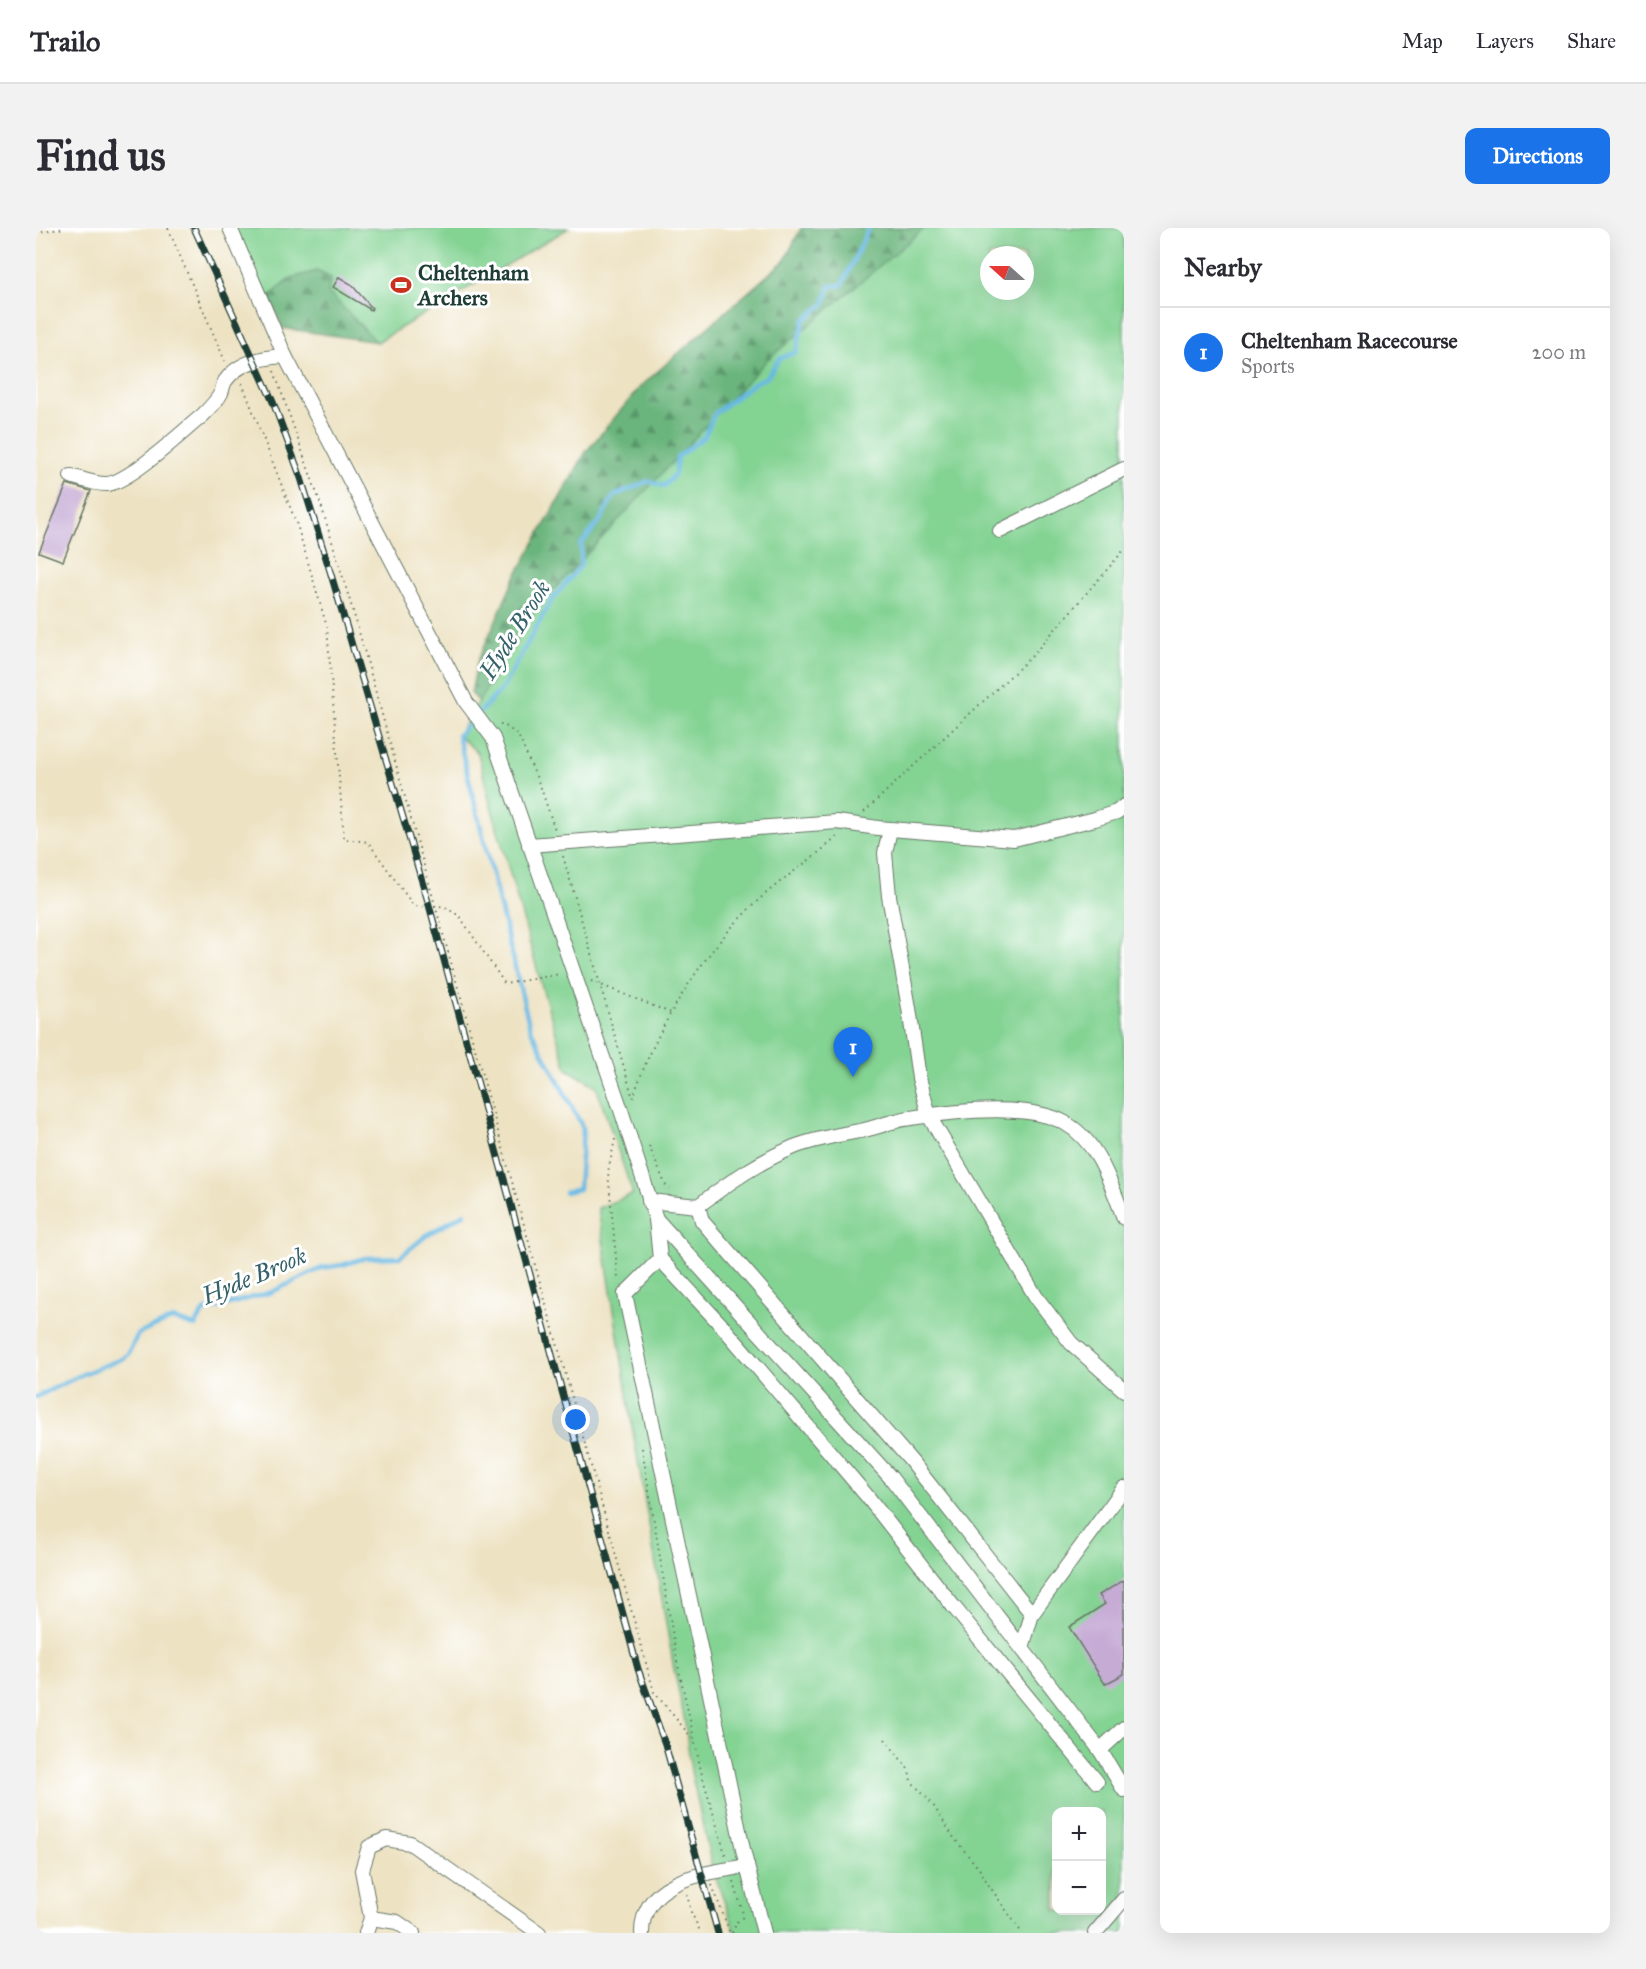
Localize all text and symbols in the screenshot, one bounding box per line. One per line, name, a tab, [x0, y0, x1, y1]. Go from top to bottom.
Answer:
text: Trailo	[30, 24, 100, 59]
text: Map	[1402, 28, 1443, 54]
text: Layers	[1476, 28, 1534, 54]
text: Share	[1567, 28, 1616, 54]
button: Directions	[1465, 128, 1610, 184]
text: Find us	[36, 130, 166, 182]
north arrow	[980, 246, 1034, 300]
text: Nearby	[1184, 251, 1262, 283]
place label: Cheltenham Archers	[416, 259, 530, 311]
sports icon: Cheltenham Archers	[389, 273, 413, 297]
text: Cheltenham Racecourse	[1241, 327, 1458, 354]
text: 1	[1200, 340, 1207, 364]
text: 200 m	[1532, 340, 1586, 364]
text: Sports	[1241, 354, 1295, 378]
water label: Hyde Brook	[472, 575, 557, 686]
pin: 1	[834, 1028, 872, 1077]
water label: Hyde Brook	[196, 1240, 311, 1312]
your location	[561, 1405, 590, 1434]
map controls	[1052, 1807, 1106, 1915]
button: +	[1052, 1807, 1106, 1861]
button: −	[1052, 1861, 1106, 1915]

